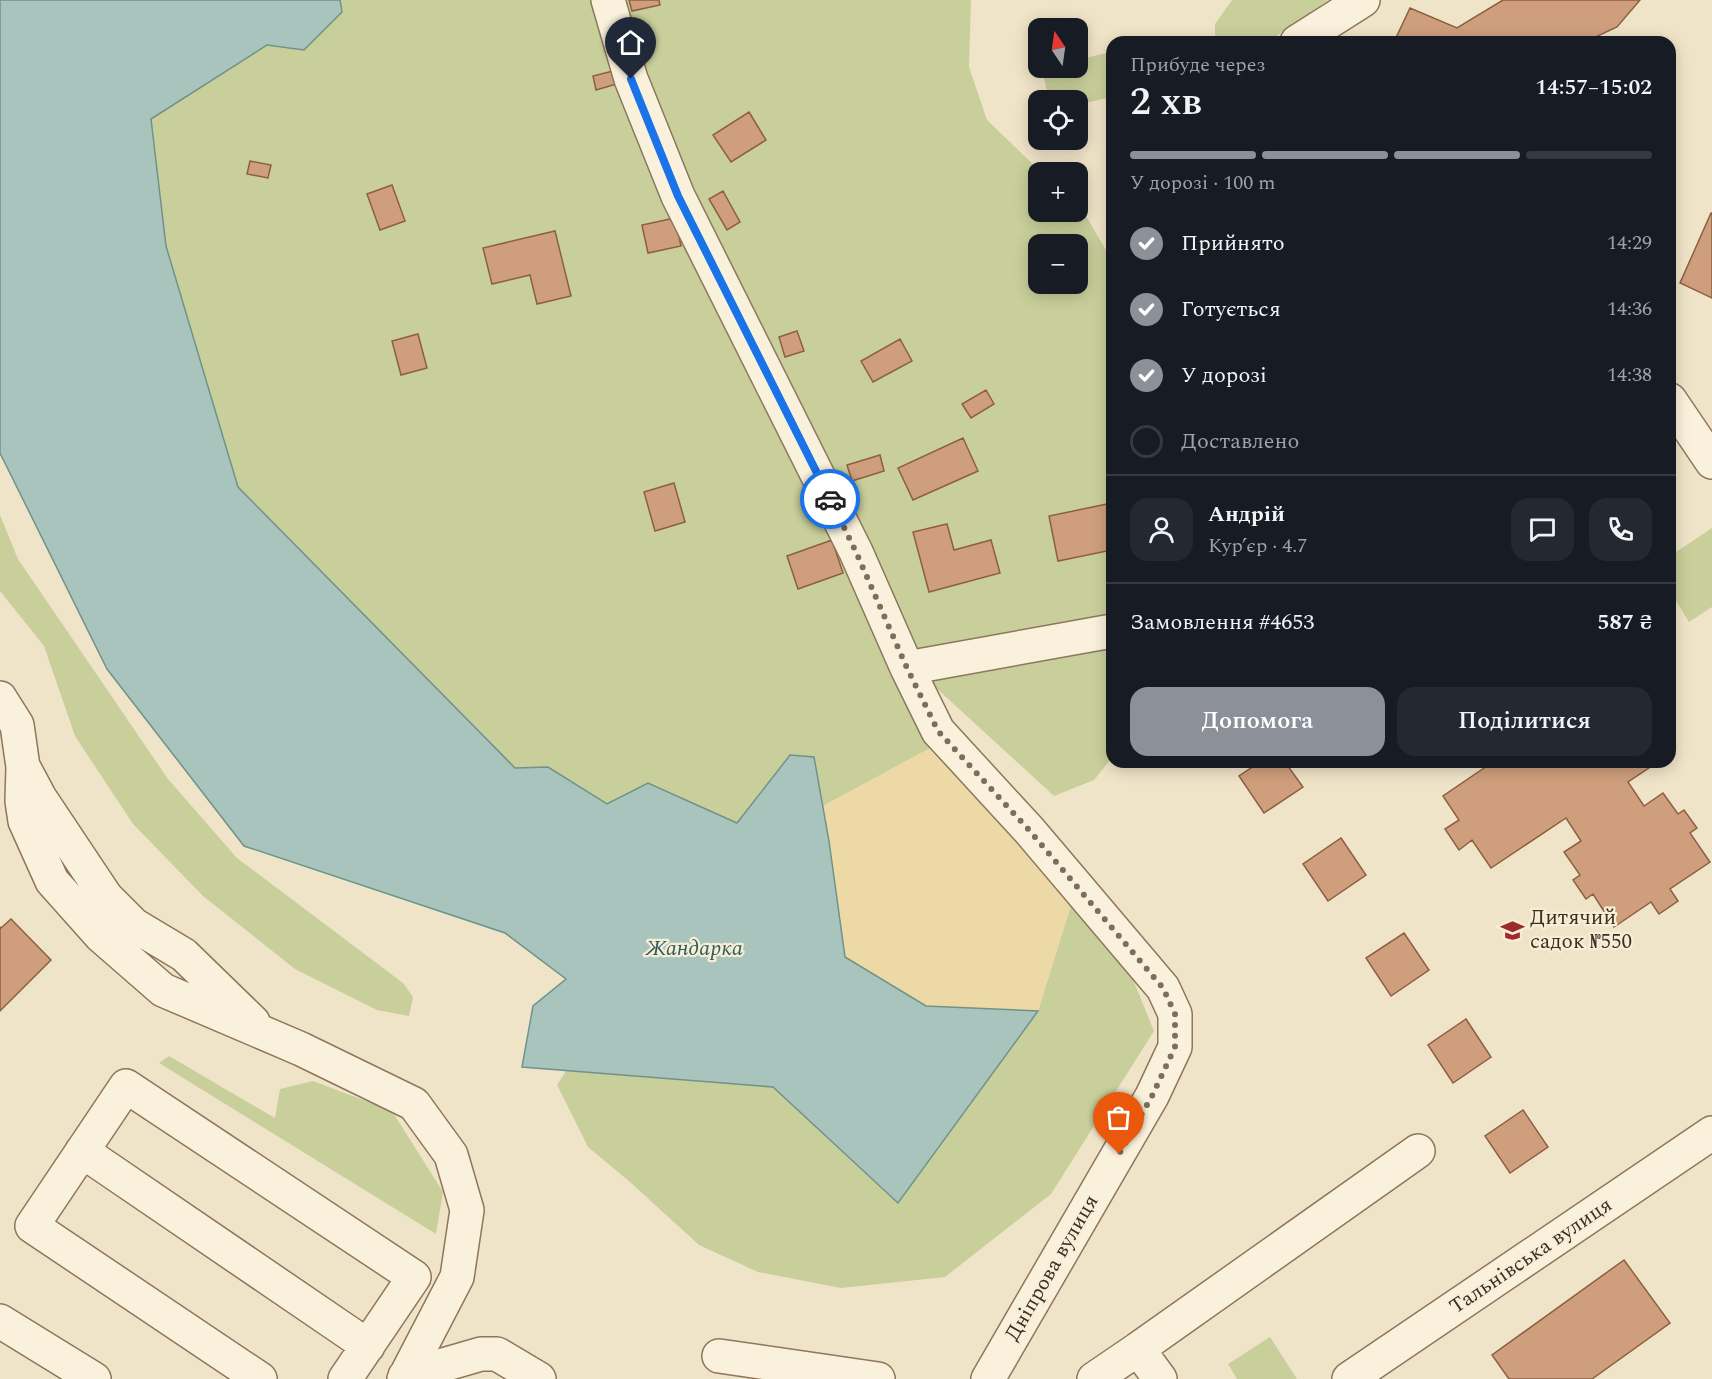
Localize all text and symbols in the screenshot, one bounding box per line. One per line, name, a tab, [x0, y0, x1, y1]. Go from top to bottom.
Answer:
pin	[605, 17, 656, 79]
north arrow	[1028, 18, 1088, 78]
map controls	[1028, 18, 1088, 294]
icon: home	[614, 26, 647, 59]
text: Прибуде через	[1130, 50, 1265, 80]
text: 14:57–15:02	[1535, 71, 1652, 104]
text: 2 хв	[1130, 73, 1202, 132]
button: locate	[1028, 90, 1088, 150]
button: +	[1028, 162, 1088, 222]
text: У дорозі · 100 m	[1130, 168, 1275, 198]
icon: check	[1130, 227, 1163, 260]
text: Прийнято	[1181, 227, 1285, 260]
text: 14:29	[1607, 228, 1652, 258]
button: −	[1028, 234, 1088, 294]
icon: check	[1130, 293, 1163, 326]
text: Готується	[1181, 293, 1281, 326]
text: 14:36	[1607, 294, 1652, 324]
icon: check	[1130, 359, 1163, 392]
text: У дорозі	[1181, 359, 1267, 392]
text: 14:38	[1607, 360, 1652, 390]
text: Доставлено	[1181, 425, 1299, 458]
courier	[800, 469, 860, 529]
icon: car	[814, 483, 847, 516]
button: person	[1130, 498, 1193, 561]
text: Андрій	[1208, 498, 1285, 531]
button: chat	[1511, 498, 1574, 561]
button: phone	[1589, 498, 1652, 561]
text: Кур’єр · 4.7	[1208, 531, 1307, 561]
text: Замовлення #4653	[1130, 606, 1314, 639]
text: 587 ₴	[1597, 606, 1652, 639]
button: Допомога	[1130, 687, 1385, 756]
button: Поділитися	[1397, 687, 1652, 756]
place label: Дитячий садок №550	[1530, 902, 1632, 958]
school or university icon: Дитячий садок №550	[1499, 917, 1525, 943]
water label: Жандарка	[644, 932, 743, 965]
pin	[1093, 1092, 1144, 1154]
icon: bag	[1102, 1101, 1135, 1134]
street label: Дніпрова вулиця	[997, 1189, 1107, 1347]
street label: Тальнівська вулиця	[1443, 1189, 1619, 1323]

